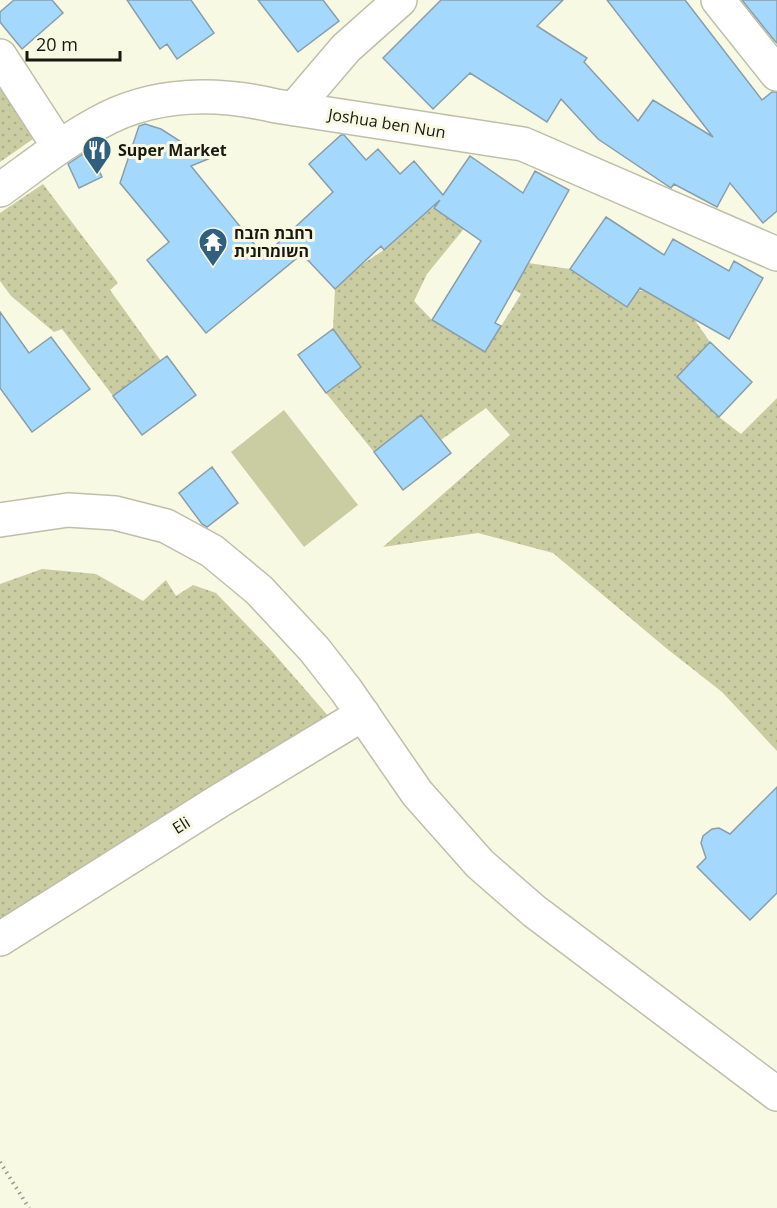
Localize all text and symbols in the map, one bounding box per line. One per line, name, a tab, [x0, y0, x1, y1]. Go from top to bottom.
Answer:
scale bar	[27, 24, 120, 62]
text: 20 m	[36, 32, 78, 56]
street label: Joshua ben Nun	[325, 103, 447, 143]
restaurant icon: Super Market	[81, 134, 113, 176]
place label: Super Market	[118, 139, 227, 161]
place label: רחבת הזבח השומרונית	[234, 222, 313, 262]
temple icon: רחבת הזבח השומרונית	[197, 226, 229, 268]
street label: Eli	[168, 811, 194, 839]

